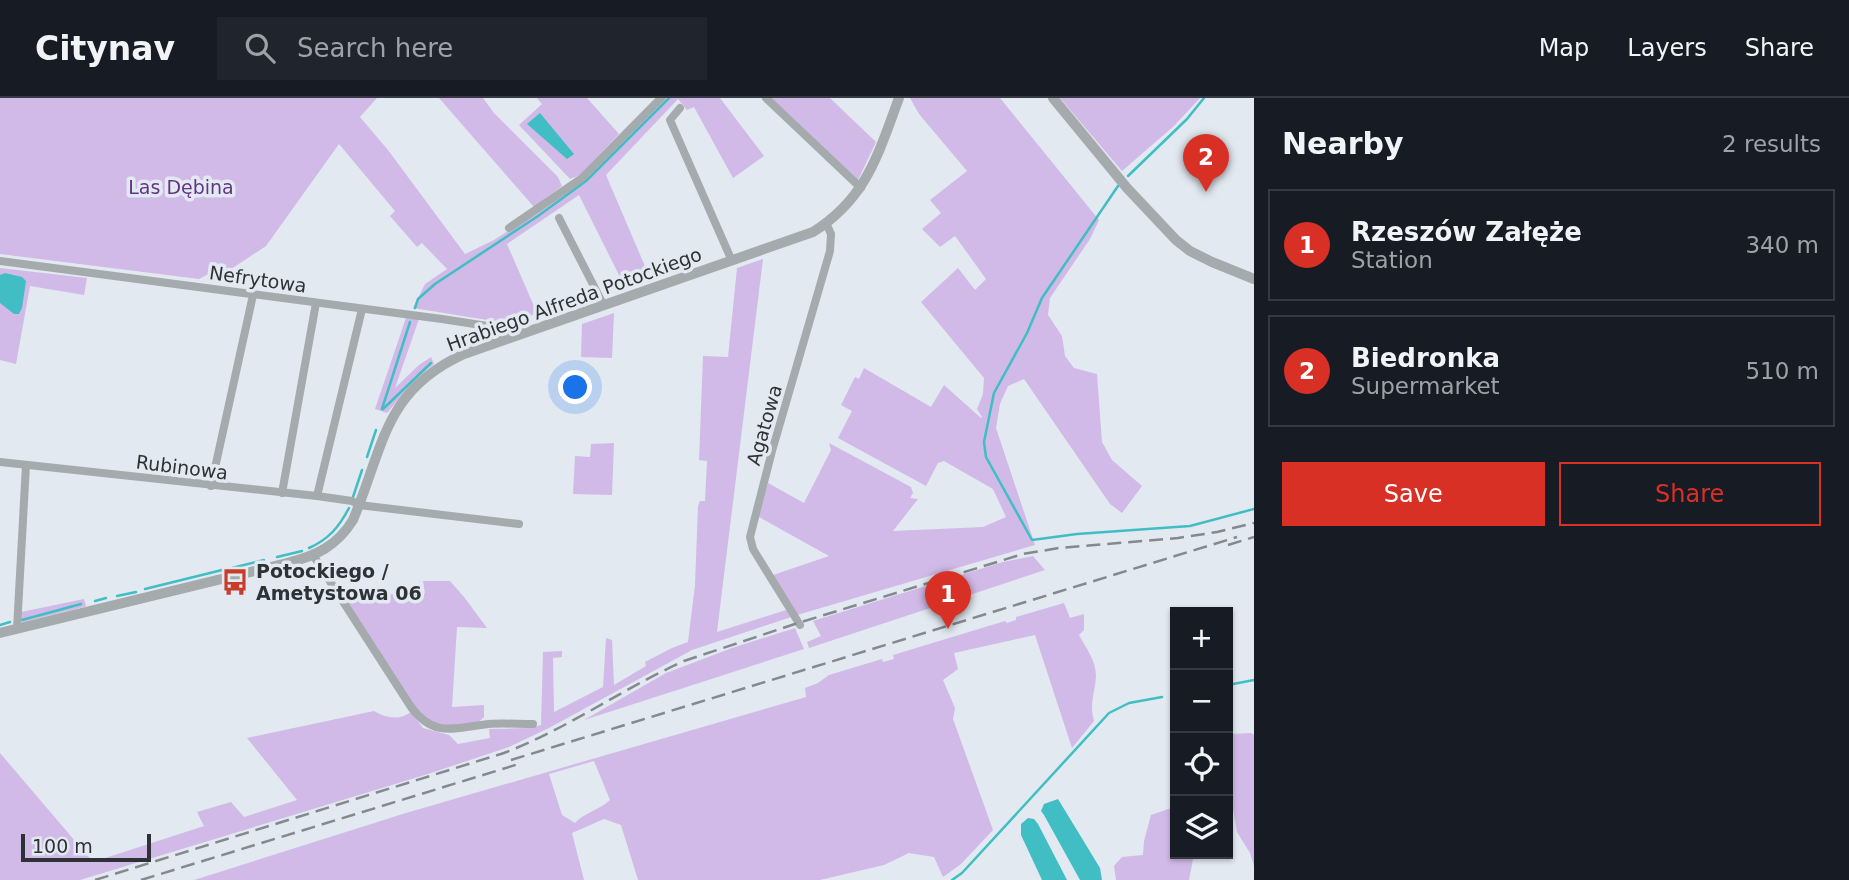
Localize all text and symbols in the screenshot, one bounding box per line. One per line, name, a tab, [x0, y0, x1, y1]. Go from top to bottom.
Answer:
search box	[217, 17, 707, 80]
text: Citynav	[35, 29, 175, 68]
icon: search	[241, 29, 279, 67]
text: Search here	[297, 33, 453, 63]
text: Map	[1539, 34, 1589, 62]
text: Layers	[1627, 34, 1707, 62]
text: Share	[1745, 34, 1814, 62]
text: Nearby	[1282, 126, 1404, 161]
text: 2 results	[1722, 131, 1821, 157]
pin: 2	[1183, 134, 1229, 192]
park label: Las Dębina	[128, 176, 234, 198]
text: Rzeszów Załęże	[1351, 217, 1582, 247]
text: 1	[1299, 232, 1315, 258]
text: 340 m	[1745, 232, 1819, 258]
street label: Hrabiego Alfreda Potockiego	[443, 243, 705, 355]
text: Station	[1351, 247, 1433, 273]
street label: Nefrytowa	[208, 261, 308, 297]
text: Biedronka	[1351, 343, 1500, 373]
text: 2	[1299, 358, 1315, 384]
text: 510 m	[1745, 358, 1819, 384]
your location	[558, 370, 592, 404]
text: Supermarket	[1351, 373, 1500, 399]
street label: Agatowa	[742, 382, 786, 468]
street label: Rubinowa	[135, 450, 229, 484]
button: Save	[1282, 462, 1545, 526]
button: Share	[1559, 462, 1821, 526]
place label: Potockiego / Ametystowa 06	[256, 560, 422, 604]
bus stop icon: Potockiego / Ametystowa 06	[220, 567, 250, 597]
pin: 1	[925, 571, 971, 629]
map controls	[1170, 607, 1233, 859]
button: +	[1170, 607, 1233, 670]
button: −	[1170, 670, 1233, 733]
button: locate	[1170, 733, 1233, 796]
button: layers	[1170, 796, 1233, 859]
scale bar	[21, 831, 150, 863]
text: 100 m	[32, 835, 93, 857]

